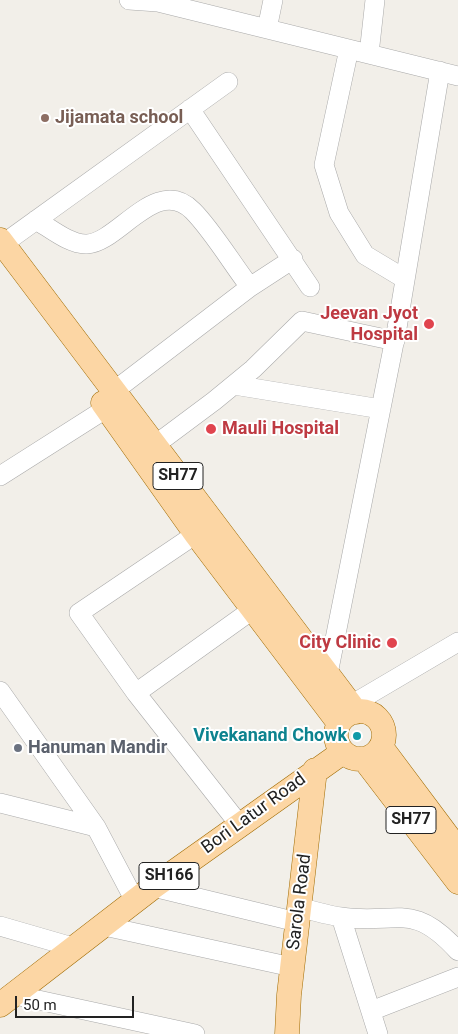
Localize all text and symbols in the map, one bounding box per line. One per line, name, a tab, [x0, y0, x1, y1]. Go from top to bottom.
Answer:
place label: Jijamata school	[55, 107, 183, 129]
marker: Jijamata school	[39, 112, 51, 124]
place label: Jeevan Jyot Hospital	[320, 303, 418, 346]
marker: Jeevan Jyot Hospital	[422, 317, 436, 331]
place label: Mauli Hospital	[222, 418, 339, 440]
marker: Mauli Hospital	[204, 422, 218, 436]
road number: SH77	[153, 462, 203, 490]
place label: City Clinic	[299, 632, 381, 654]
marker: City Clinic	[385, 636, 399, 650]
place label: Vivekanand Chowk	[193, 725, 347, 747]
marker: Vivekanand Chowk	[351, 730, 363, 742]
place label: Hanuman Mandir	[28, 737, 167, 759]
marker: Hanuman Mandir	[12, 742, 24, 754]
street label: Bori Latur Road	[198, 769, 310, 859]
road number: SH77	[386, 806, 436, 834]
street label: Sarola Road	[283, 853, 317, 951]
road number: SH166	[139, 862, 199, 889]
scale bar	[18, 986, 136, 1018]
text: 50 m	[23, 996, 57, 1014]

